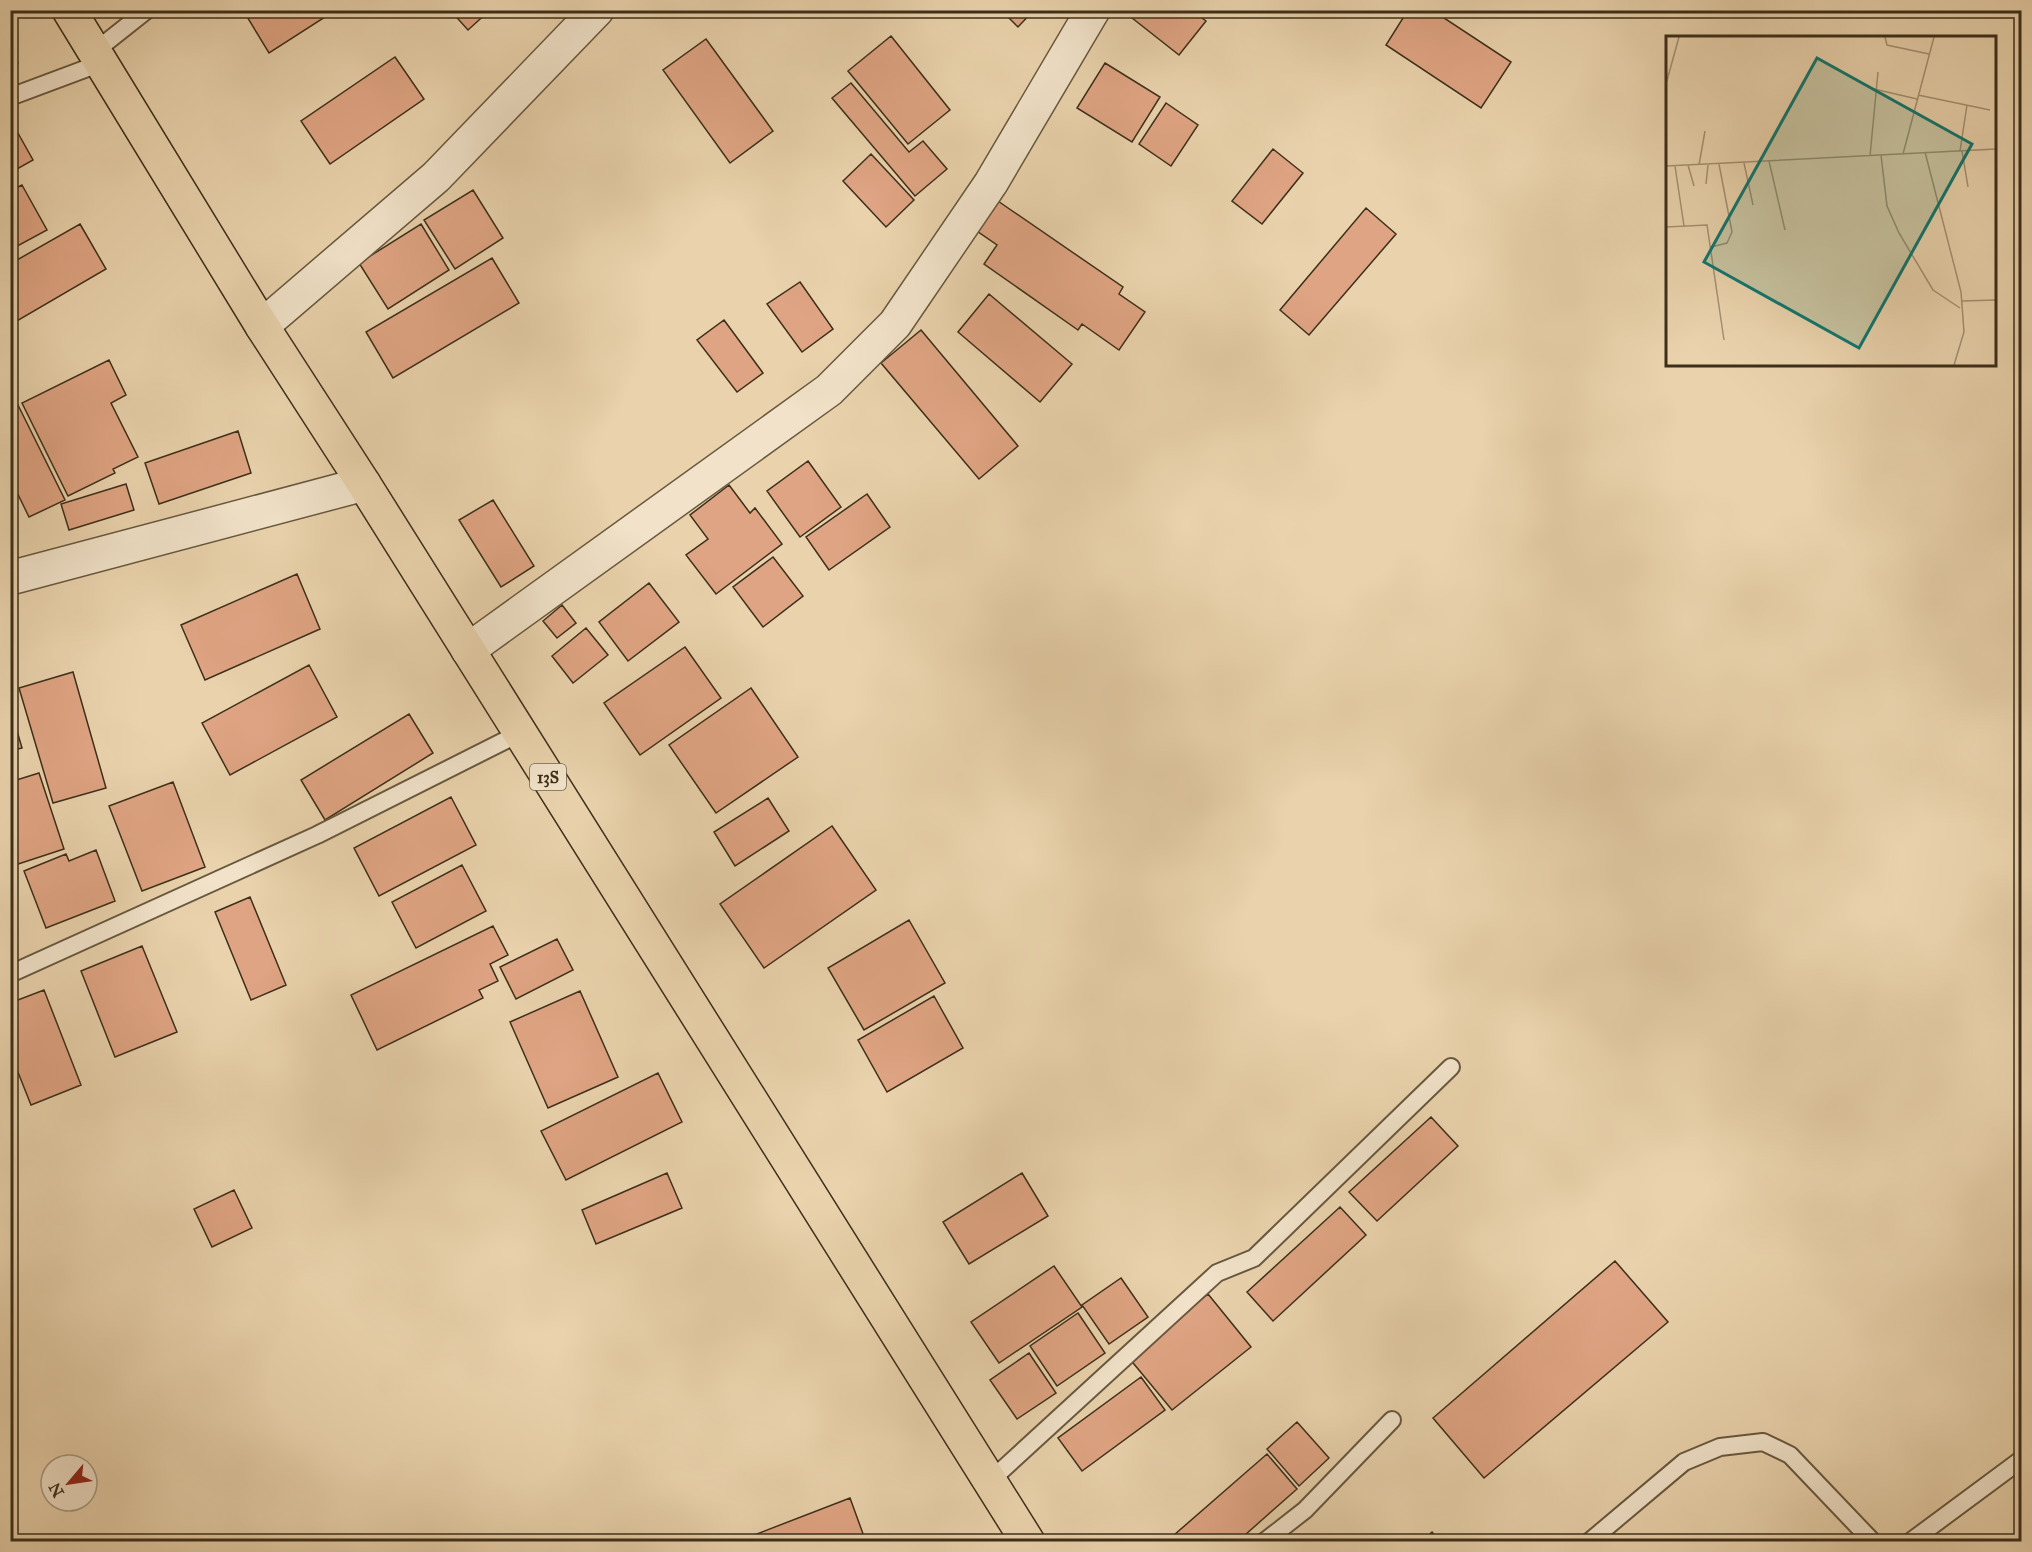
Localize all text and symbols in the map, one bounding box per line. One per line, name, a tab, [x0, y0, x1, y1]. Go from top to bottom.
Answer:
inset map	[1666, 36, 1996, 366]
road number: 13S	[530, 764, 566, 790]
north arrow	[39, 1453, 99, 1513]
text: N	[45, 1479, 68, 1501]

